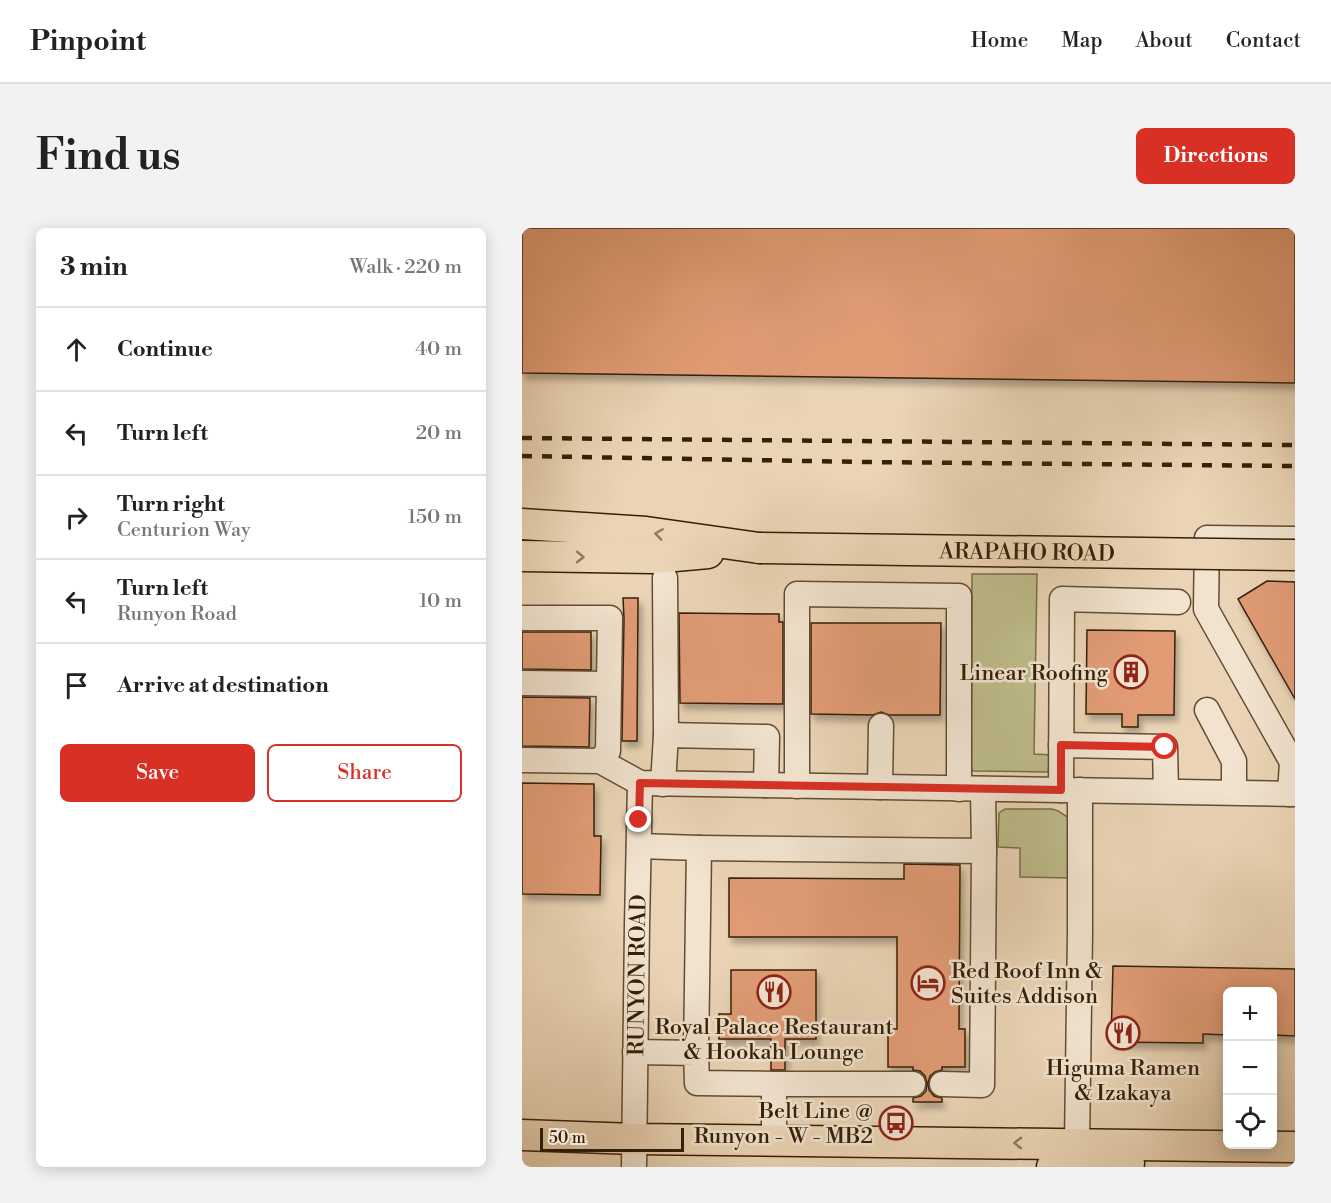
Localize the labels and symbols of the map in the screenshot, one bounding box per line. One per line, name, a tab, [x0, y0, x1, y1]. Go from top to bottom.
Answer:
one-way arrow	[654, 529, 664, 541]
street label: ARAPAHO ROAD	[938, 538, 1115, 568]
one-way arrow	[576, 551, 585, 563]
building icon: Linear Roofing	[1113, 654, 1149, 690]
place label: Linear Roofing	[959, 660, 1109, 687]
route start	[1151, 733, 1177, 759]
route end	[625, 806, 651, 832]
street label: RUNYON ROAD	[623, 894, 653, 1056]
place label: Red Roof Inn & Suites Addison	[951, 958, 1103, 1010]
hotel icon: Red Roof Inn & Suites Addison	[910, 965, 946, 1001]
restaurant icon: Royal Palace Restaurant & Hookah Lounge	[756, 974, 792, 1010]
place label: Royal Palace Restaurant & Hookah Lounge	[655, 1014, 893, 1066]
restaurant icon: Higuma Ramen & Izakaya	[1105, 1015, 1141, 1051]
place label: Higuma Ramen & Izakaya	[1046, 1055, 1200, 1107]
place label: Belt Line @ Runyon - W - MB2	[694, 1098, 873, 1150]
bus stop icon: Belt Line @ Runyon - W - MB2	[878, 1105, 914, 1141]
scale bar	[540, 1125, 684, 1152]
one-way arrow	[1014, 1137, 1023, 1149]

